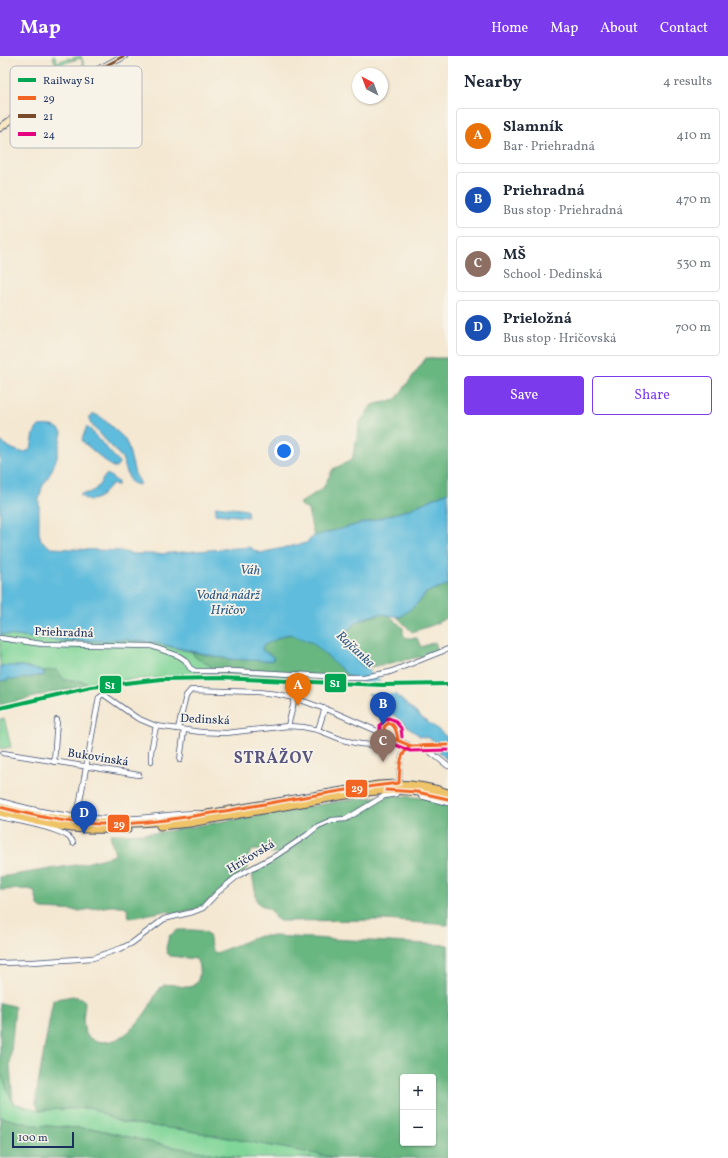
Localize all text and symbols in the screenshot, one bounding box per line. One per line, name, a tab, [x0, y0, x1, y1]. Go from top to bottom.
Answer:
text: Map	[20, 15, 61, 41]
text: Home	[491, 19, 528, 38]
text: Map	[550, 19, 578, 38]
text: About	[600, 19, 638, 38]
text: Contact	[660, 19, 708, 38]
legend	[10, 66, 142, 148]
north arrow	[352, 68, 388, 104]
text: Nearby	[464, 71, 522, 94]
text: 4 results	[663, 73, 712, 91]
text: Railway S1	[43, 74, 94, 89]
text: 29	[43, 92, 55, 107]
text: 21	[43, 110, 53, 125]
text: Slamník	[503, 117, 563, 138]
text: A	[473, 127, 483, 145]
text: 410 m	[676, 127, 711, 145]
text: 24	[43, 128, 56, 143]
text: Bar · Priehradná	[503, 138, 595, 156]
text: Priehradná	[503, 181, 585, 202]
text: B	[474, 191, 482, 209]
text: 470 m	[676, 191, 711, 209]
text: Bus stop · Priehradná	[503, 202, 623, 220]
text: MŠ	[503, 245, 526, 266]
text: C	[474, 255, 482, 273]
text: 530 m	[676, 255, 711, 273]
text: School · Dedinská	[503, 266, 603, 284]
text: Prieložná	[503, 309, 572, 330]
text: D	[473, 319, 483, 337]
text: 700 m	[675, 319, 711, 337]
text: Bus stop · Hričovská	[503, 330, 616, 348]
button: Save	[464, 376, 584, 415]
button: Share	[592, 376, 712, 415]
your location	[274, 441, 294, 461]
water label: Váh	[239, 561, 261, 581]
water label: Vodná nádrž Hričov	[196, 587, 261, 620]
street label: Priehradná	[34, 624, 94, 642]
water label: Rajčanka	[332, 627, 378, 673]
pin: A	[285, 673, 311, 706]
line badge: S1	[324, 673, 347, 693]
line badge: S1	[99, 675, 122, 694]
text: S1	[330, 677, 340, 692]
text: S1	[105, 679, 115, 694]
pin: B	[370, 692, 396, 725]
street label: Dedinská	[180, 711, 230, 729]
pin: C	[370, 729, 396, 762]
street label: Bukovinská	[66, 745, 130, 771]
district label: STRÁŽOV	[234, 747, 314, 770]
line badge: 29	[345, 779, 368, 798]
text: 29	[351, 782, 363, 797]
pin: D	[71, 801, 97, 834]
line badge: 29	[107, 814, 130, 833]
text: 29	[113, 818, 125, 833]
street label: Hričovská	[224, 836, 278, 878]
map controls	[400, 1074, 436, 1146]
button: +	[400, 1074, 436, 1110]
button: −	[400, 1110, 436, 1146]
scale bar	[12, 1130, 74, 1149]
text: 100 m	[18, 1131, 48, 1146]

